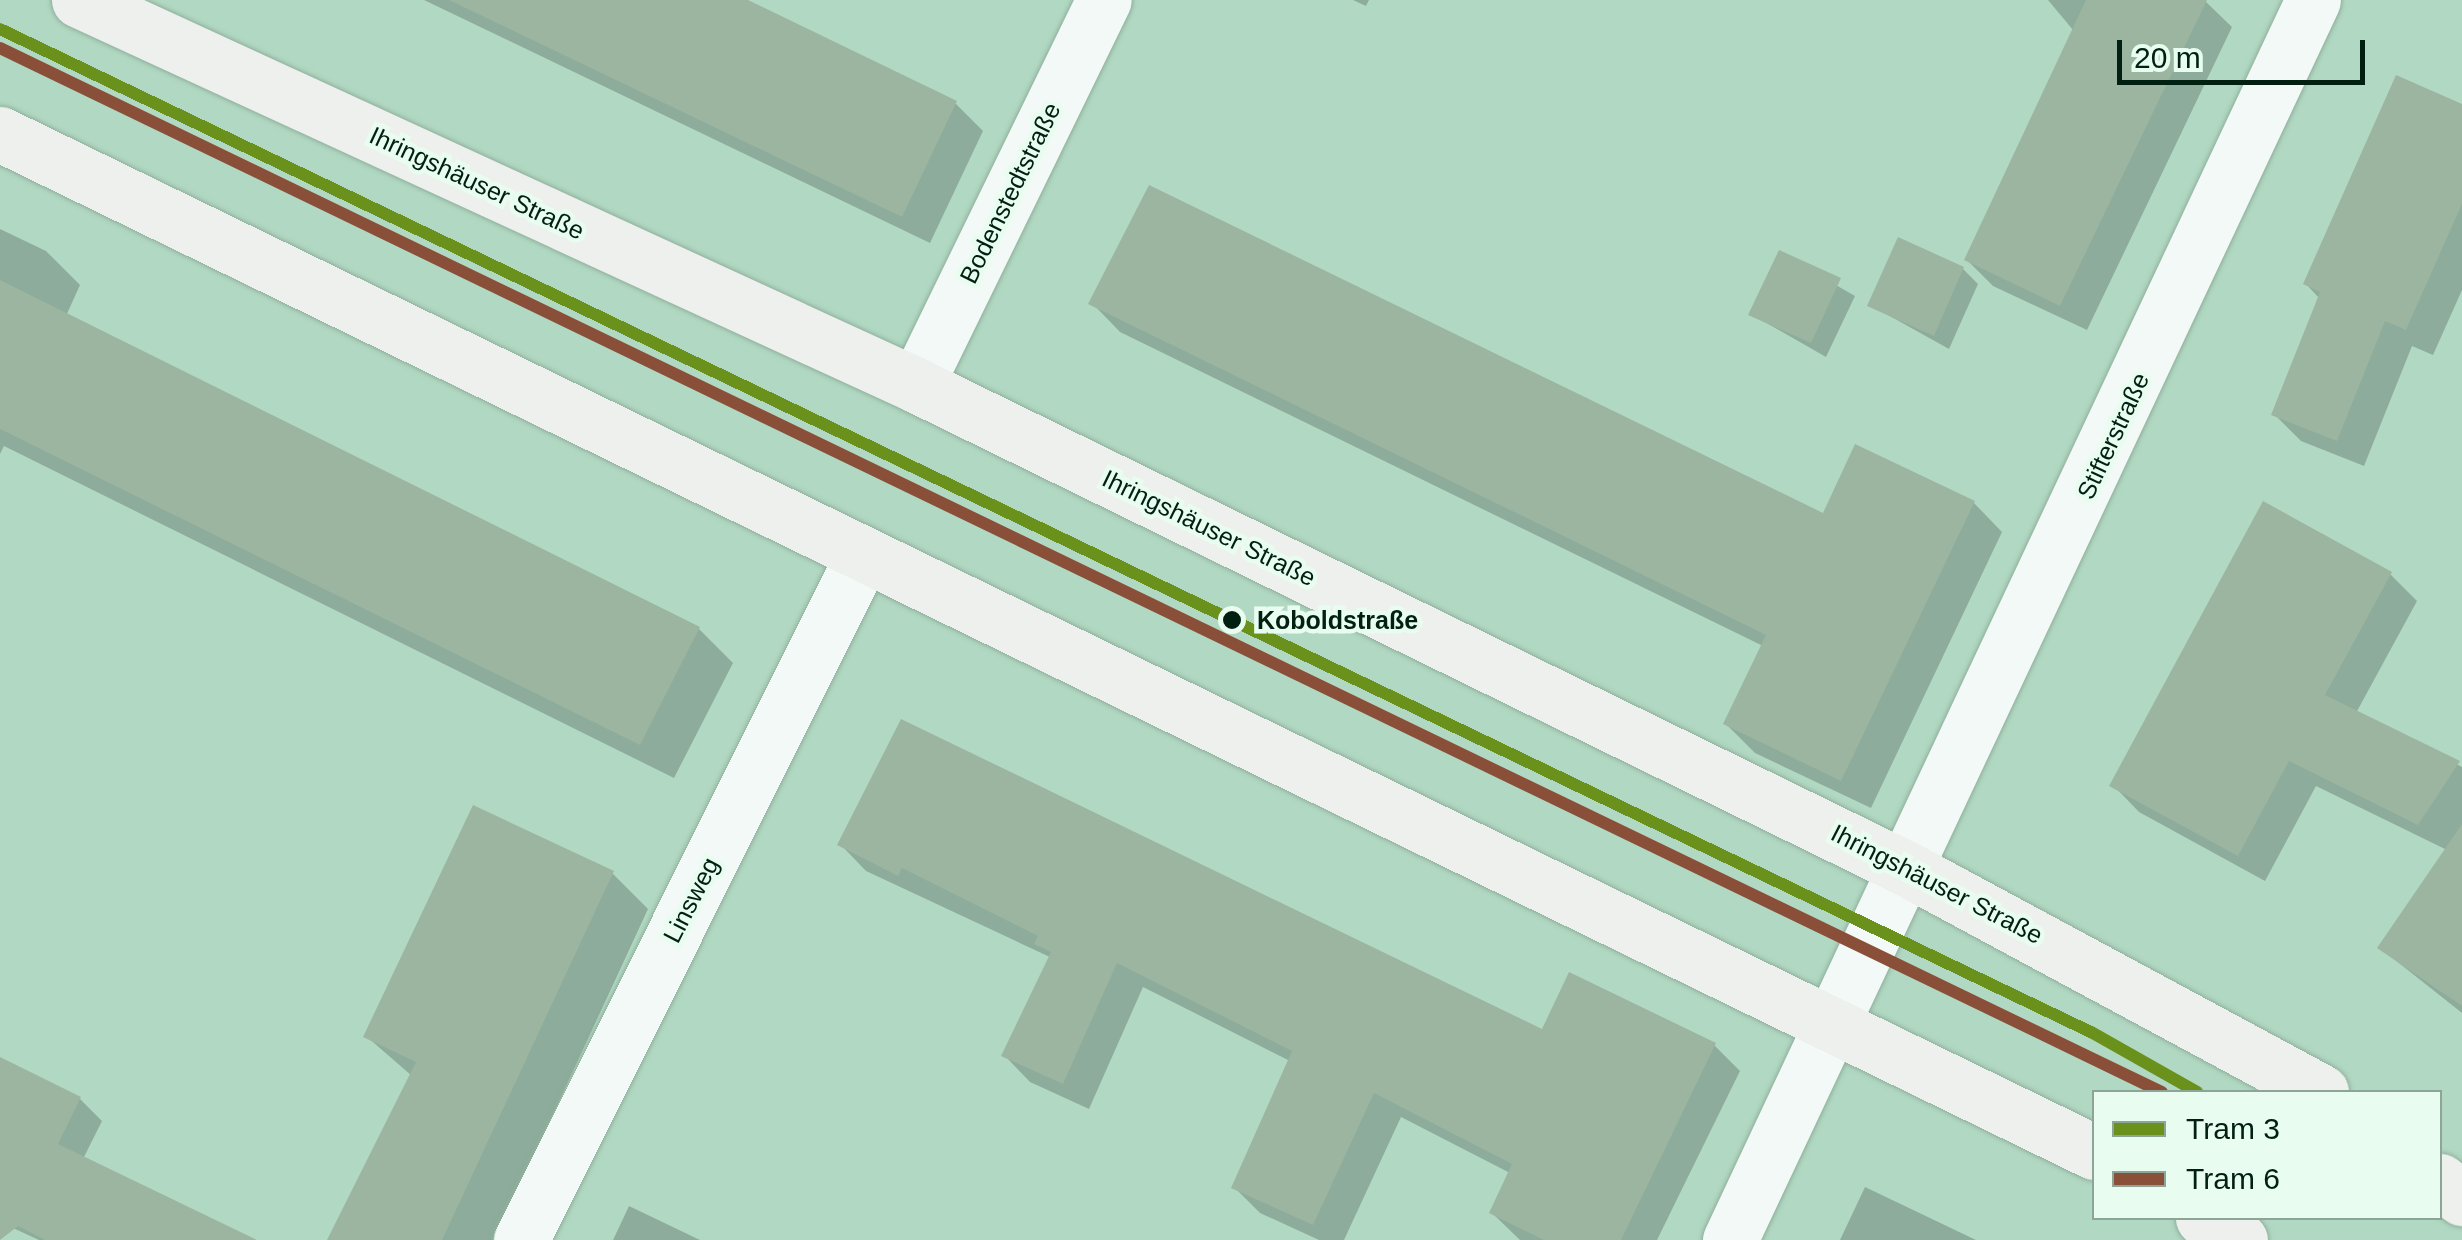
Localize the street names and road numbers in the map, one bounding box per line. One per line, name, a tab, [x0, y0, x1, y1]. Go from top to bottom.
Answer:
street label: Bodenstedtstraße	[953, 98, 1067, 288]
street label: Ihringshäuser Straße	[365, 120, 589, 246]
street label: Stifterstraße	[2071, 368, 2155, 504]
street label: Ihringshäuser Straße	[1098, 463, 1320, 593]
street label: Ihringshäuser Straße	[1826, 818, 2048, 950]
street label: Linsweg	[657, 852, 725, 948]

